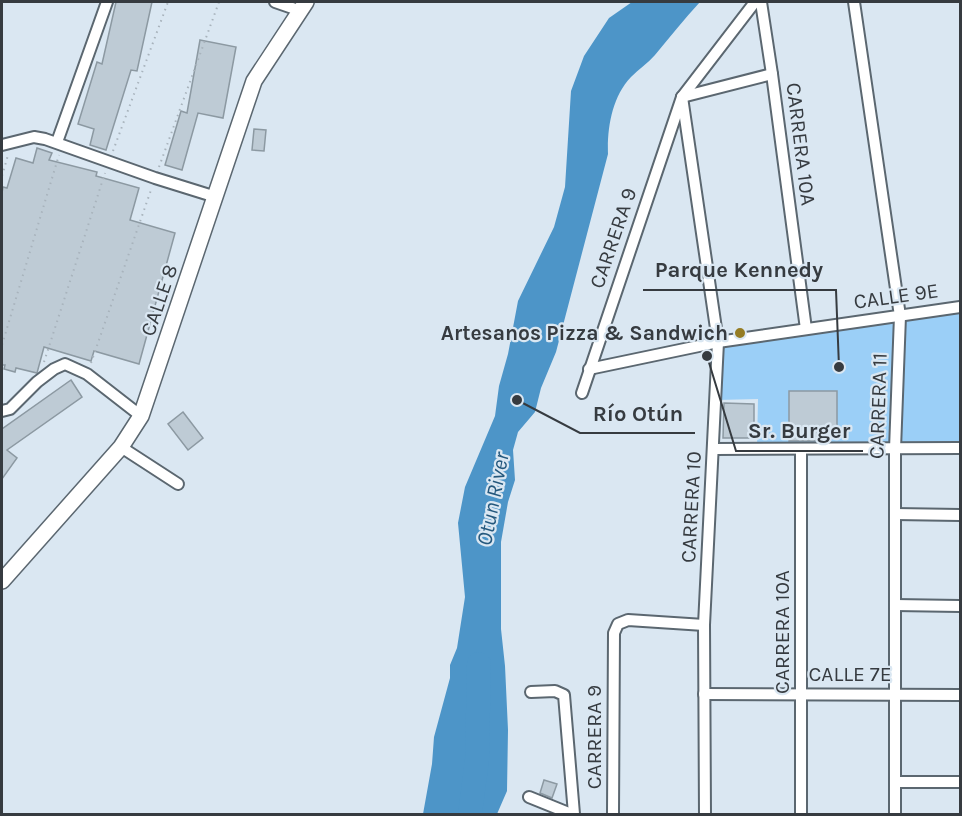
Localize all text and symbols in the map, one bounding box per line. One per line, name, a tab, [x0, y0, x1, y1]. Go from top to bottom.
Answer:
street label: CARRERA 10A	[782, 81, 820, 207]
street label: CARRERA 9	[585, 185, 641, 291]
callout: Parque Kennedy	[643, 250, 836, 290]
text: Parque Kennedy	[655, 257, 823, 283]
street label: CALLE 8	[136, 261, 182, 339]
street label: CALLE 9E	[852, 278, 940, 314]
place label: Artesanos Pizza & Sandwich	[441, 321, 728, 345]
marker: Artesanos Pizza & Sandwich	[733, 326, 747, 340]
street label: CARRERA 11	[864, 352, 892, 460]
callout: Río Otún	[580, 393, 695, 433]
text: Río Otún	[593, 401, 683, 427]
callout: Sr. Burger	[736, 411, 863, 451]
text: Sr. Burger	[748, 418, 851, 444]
water label: Otun River	[471, 449, 515, 548]
street label: CARRERA 10	[676, 451, 706, 563]
street label: CARRERA 10A	[770, 570, 794, 694]
street label: CALLE 7E	[808, 662, 892, 686]
street label: CARRERA 9	[582, 685, 606, 789]

